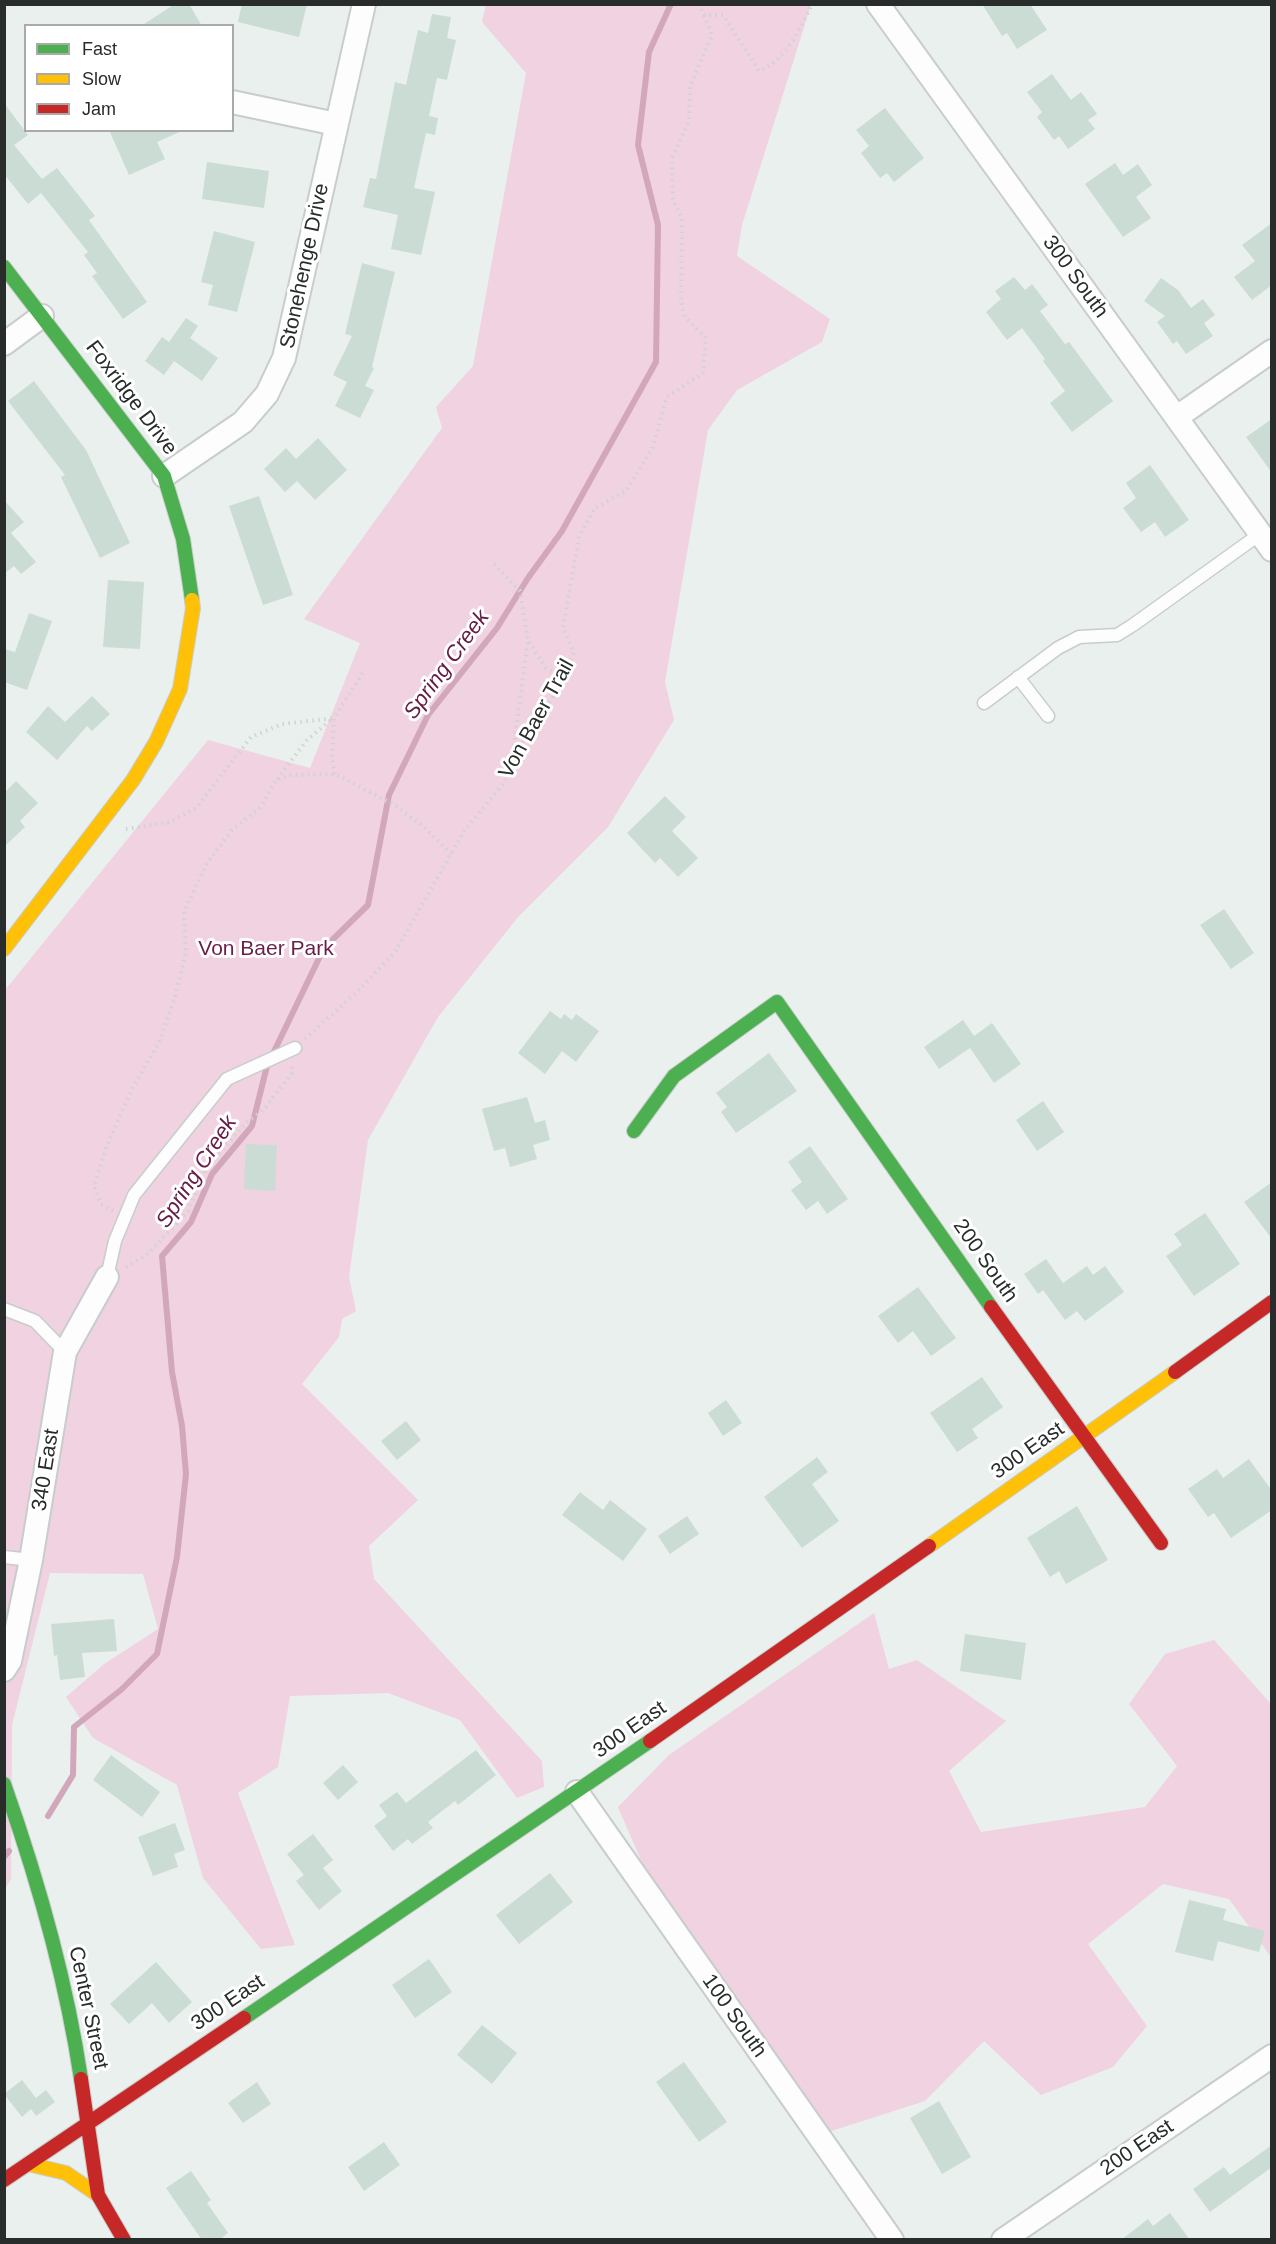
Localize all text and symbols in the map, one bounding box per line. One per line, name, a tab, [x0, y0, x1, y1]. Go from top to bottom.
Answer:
legend	[24, 24, 234, 132]
text: Fast	[82, 39, 117, 59]
text: Slow	[82, 69, 121, 89]
text: Jam	[82, 99, 116, 119]
street label: Stonehenge Drive	[275, 181, 335, 351]
street label: 300 South	[1037, 231, 1113, 323]
street label: Foxridge Drive	[80, 336, 182, 460]
water label: Spring Creek	[399, 605, 495, 725]
street label: Von Baer Trail	[494, 655, 580, 783]
park label: Von Baer Park	[198, 936, 334, 962]
water label: Spring Creek	[151, 1111, 243, 1233]
street label: 200 South	[947, 1215, 1023, 1307]
street label: 300 East	[987, 1417, 1069, 1485]
street label: 340 East	[27, 1427, 65, 1513]
street label: 300 East	[589, 1696, 671, 1764]
street label: Center Street	[63, 1944, 113, 2072]
street label: 300 East	[187, 1969, 269, 2037]
street label: 100 South	[696, 1970, 772, 2062]
street label: 200 East	[1096, 2114, 1178, 2182]

